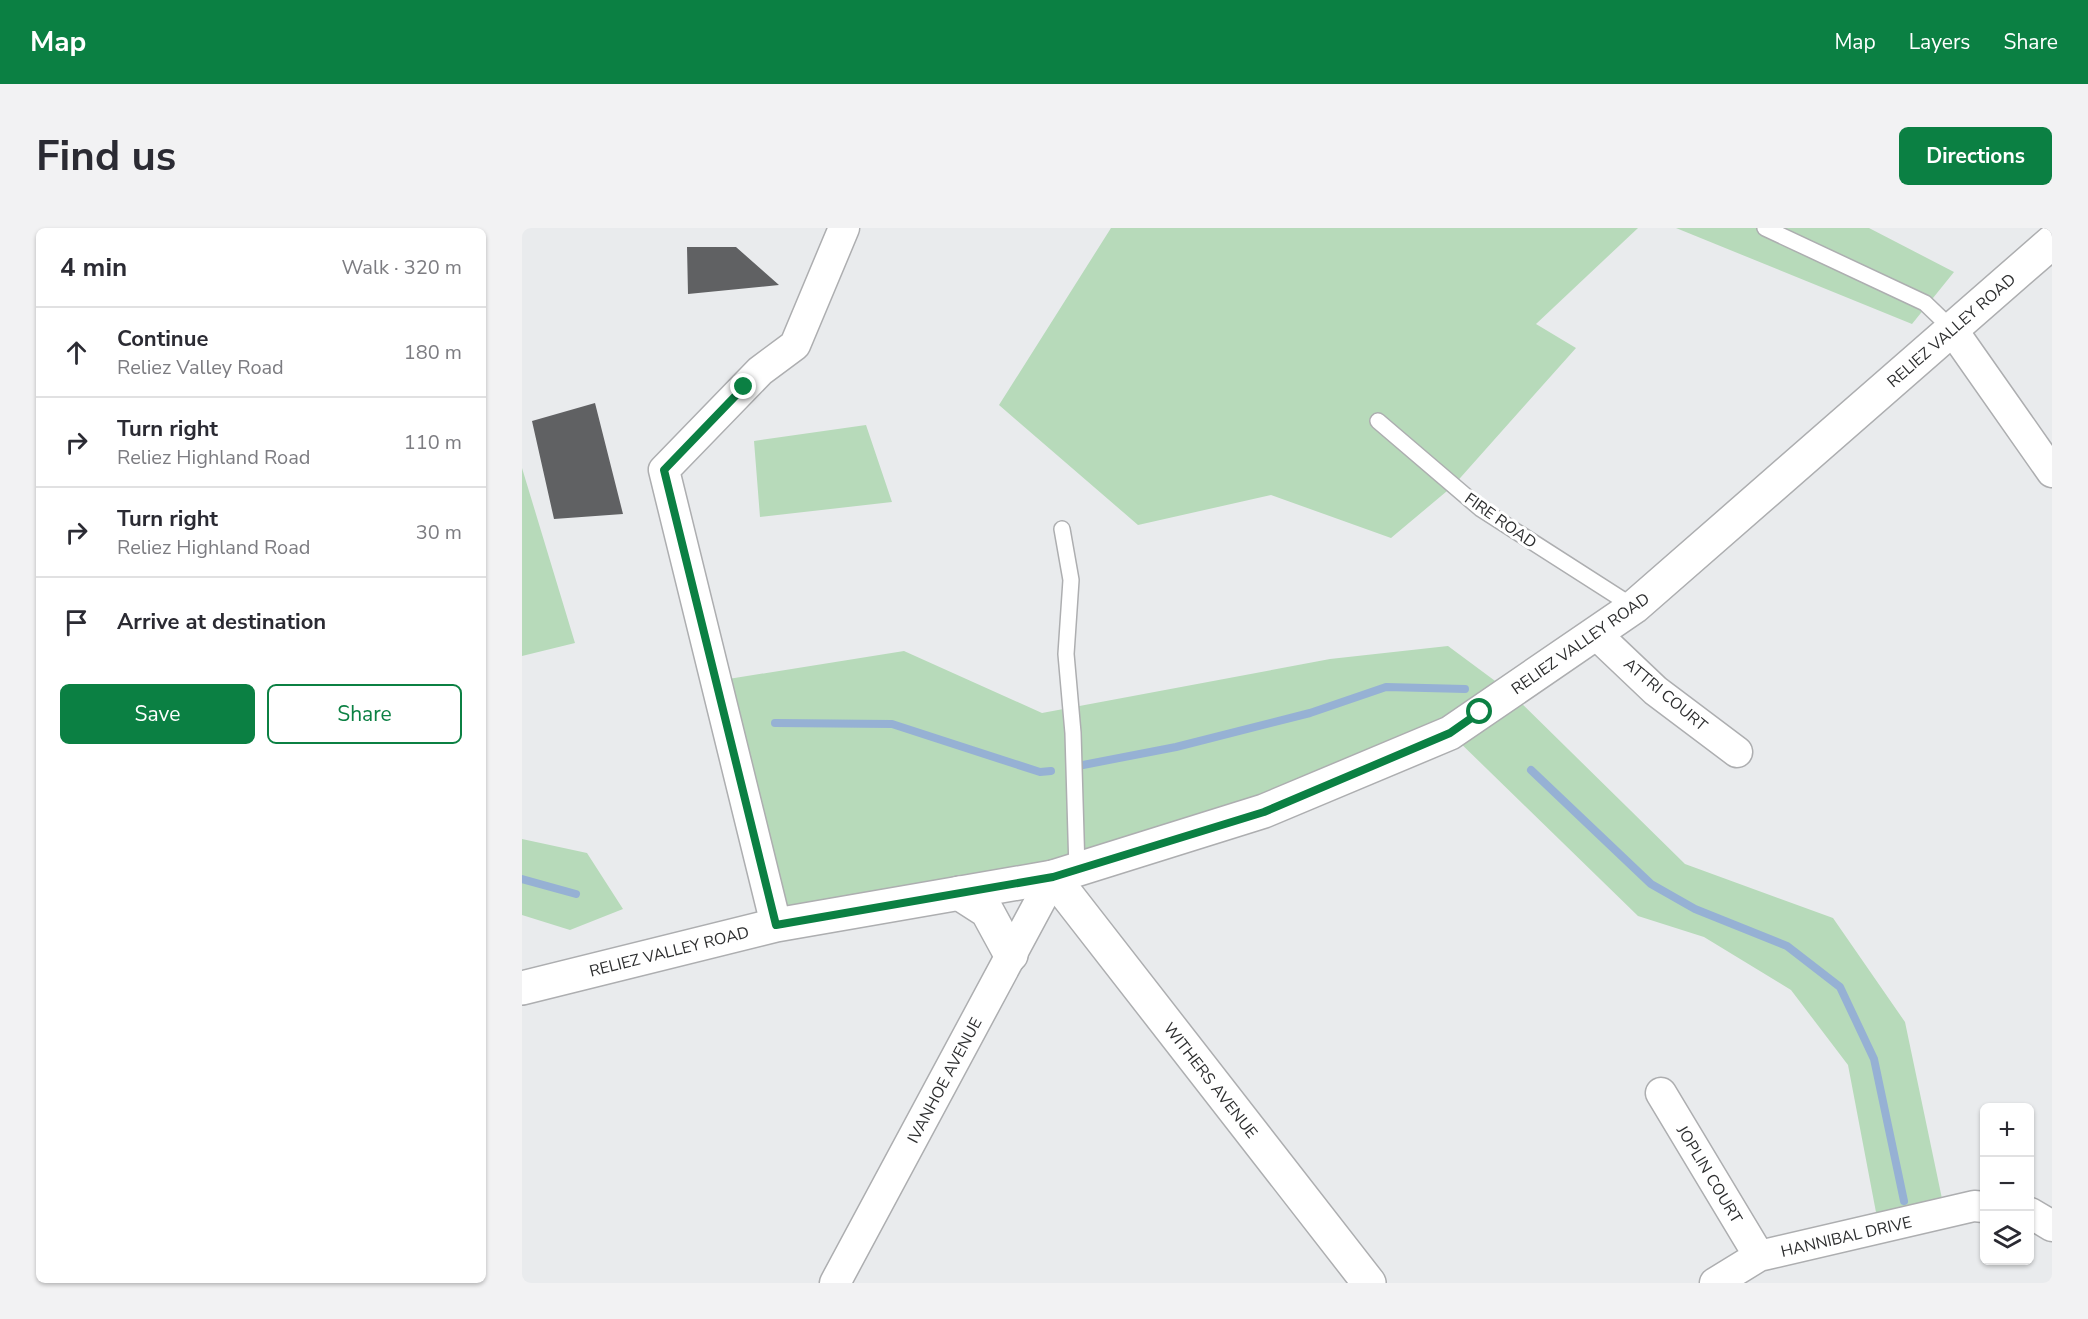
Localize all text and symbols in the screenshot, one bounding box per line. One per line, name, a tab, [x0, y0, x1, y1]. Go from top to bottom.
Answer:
text: Map	[30, 23, 86, 61]
text: Map	[1834, 28, 1876, 56]
text: Layers	[1909, 28, 1970, 56]
text: Share	[2003, 28, 2058, 56]
button: Directions	[1899, 127, 2052, 185]
text: Find us	[36, 128, 176, 185]
text: 4 min	[60, 250, 127, 285]
text: Walk · 320 m	[342, 254, 462, 281]
street label: RELIEZ VALLEY ROAD	[1883, 269, 2021, 393]
text: Continue	[117, 324, 208, 354]
icon: ahead	[60, 336, 93, 369]
text: 180 m	[404, 339, 462, 366]
text: Reliez Valley Road	[117, 354, 284, 381]
route end	[730, 373, 756, 399]
text: Turn right	[117, 414, 218, 444]
icon: right	[60, 426, 93, 459]
text: 110 m	[404, 429, 462, 456]
text: Reliez Highland Road	[117, 444, 311, 471]
street label: FIRE ROAD	[1460, 488, 1541, 554]
text: Turn right	[117, 504, 218, 534]
icon: right	[60, 516, 93, 549]
text: 30 m	[416, 519, 462, 546]
text: Reliez Highland Road	[117, 534, 311, 561]
street label: RELIEZ VALLEY ROAD	[1507, 588, 1654, 700]
icon: arrive	[60, 606, 93, 639]
text: Arrive at destination	[117, 607, 326, 637]
street label: ATTRI COURT	[1619, 653, 1712, 737]
button: Save	[60, 684, 255, 744]
button: Share	[267, 684, 462, 744]
route start	[1466, 698, 1492, 724]
street label: RELIEZ VALLEY ROAD	[587, 921, 751, 982]
street label: IVANHOE AVENUE	[902, 1014, 987, 1147]
street label: WITHERS AVENUE	[1158, 1018, 1262, 1143]
map controls	[1980, 1103, 2034, 1265]
button: +	[1980, 1103, 2034, 1157]
street label: JOPLIN COURT	[1671, 1121, 1747, 1228]
button: −	[1980, 1157, 2034, 1211]
street label: HANNIBAL DRIVE	[1779, 1211, 1914, 1263]
button: layers	[1980, 1211, 2034, 1265]

